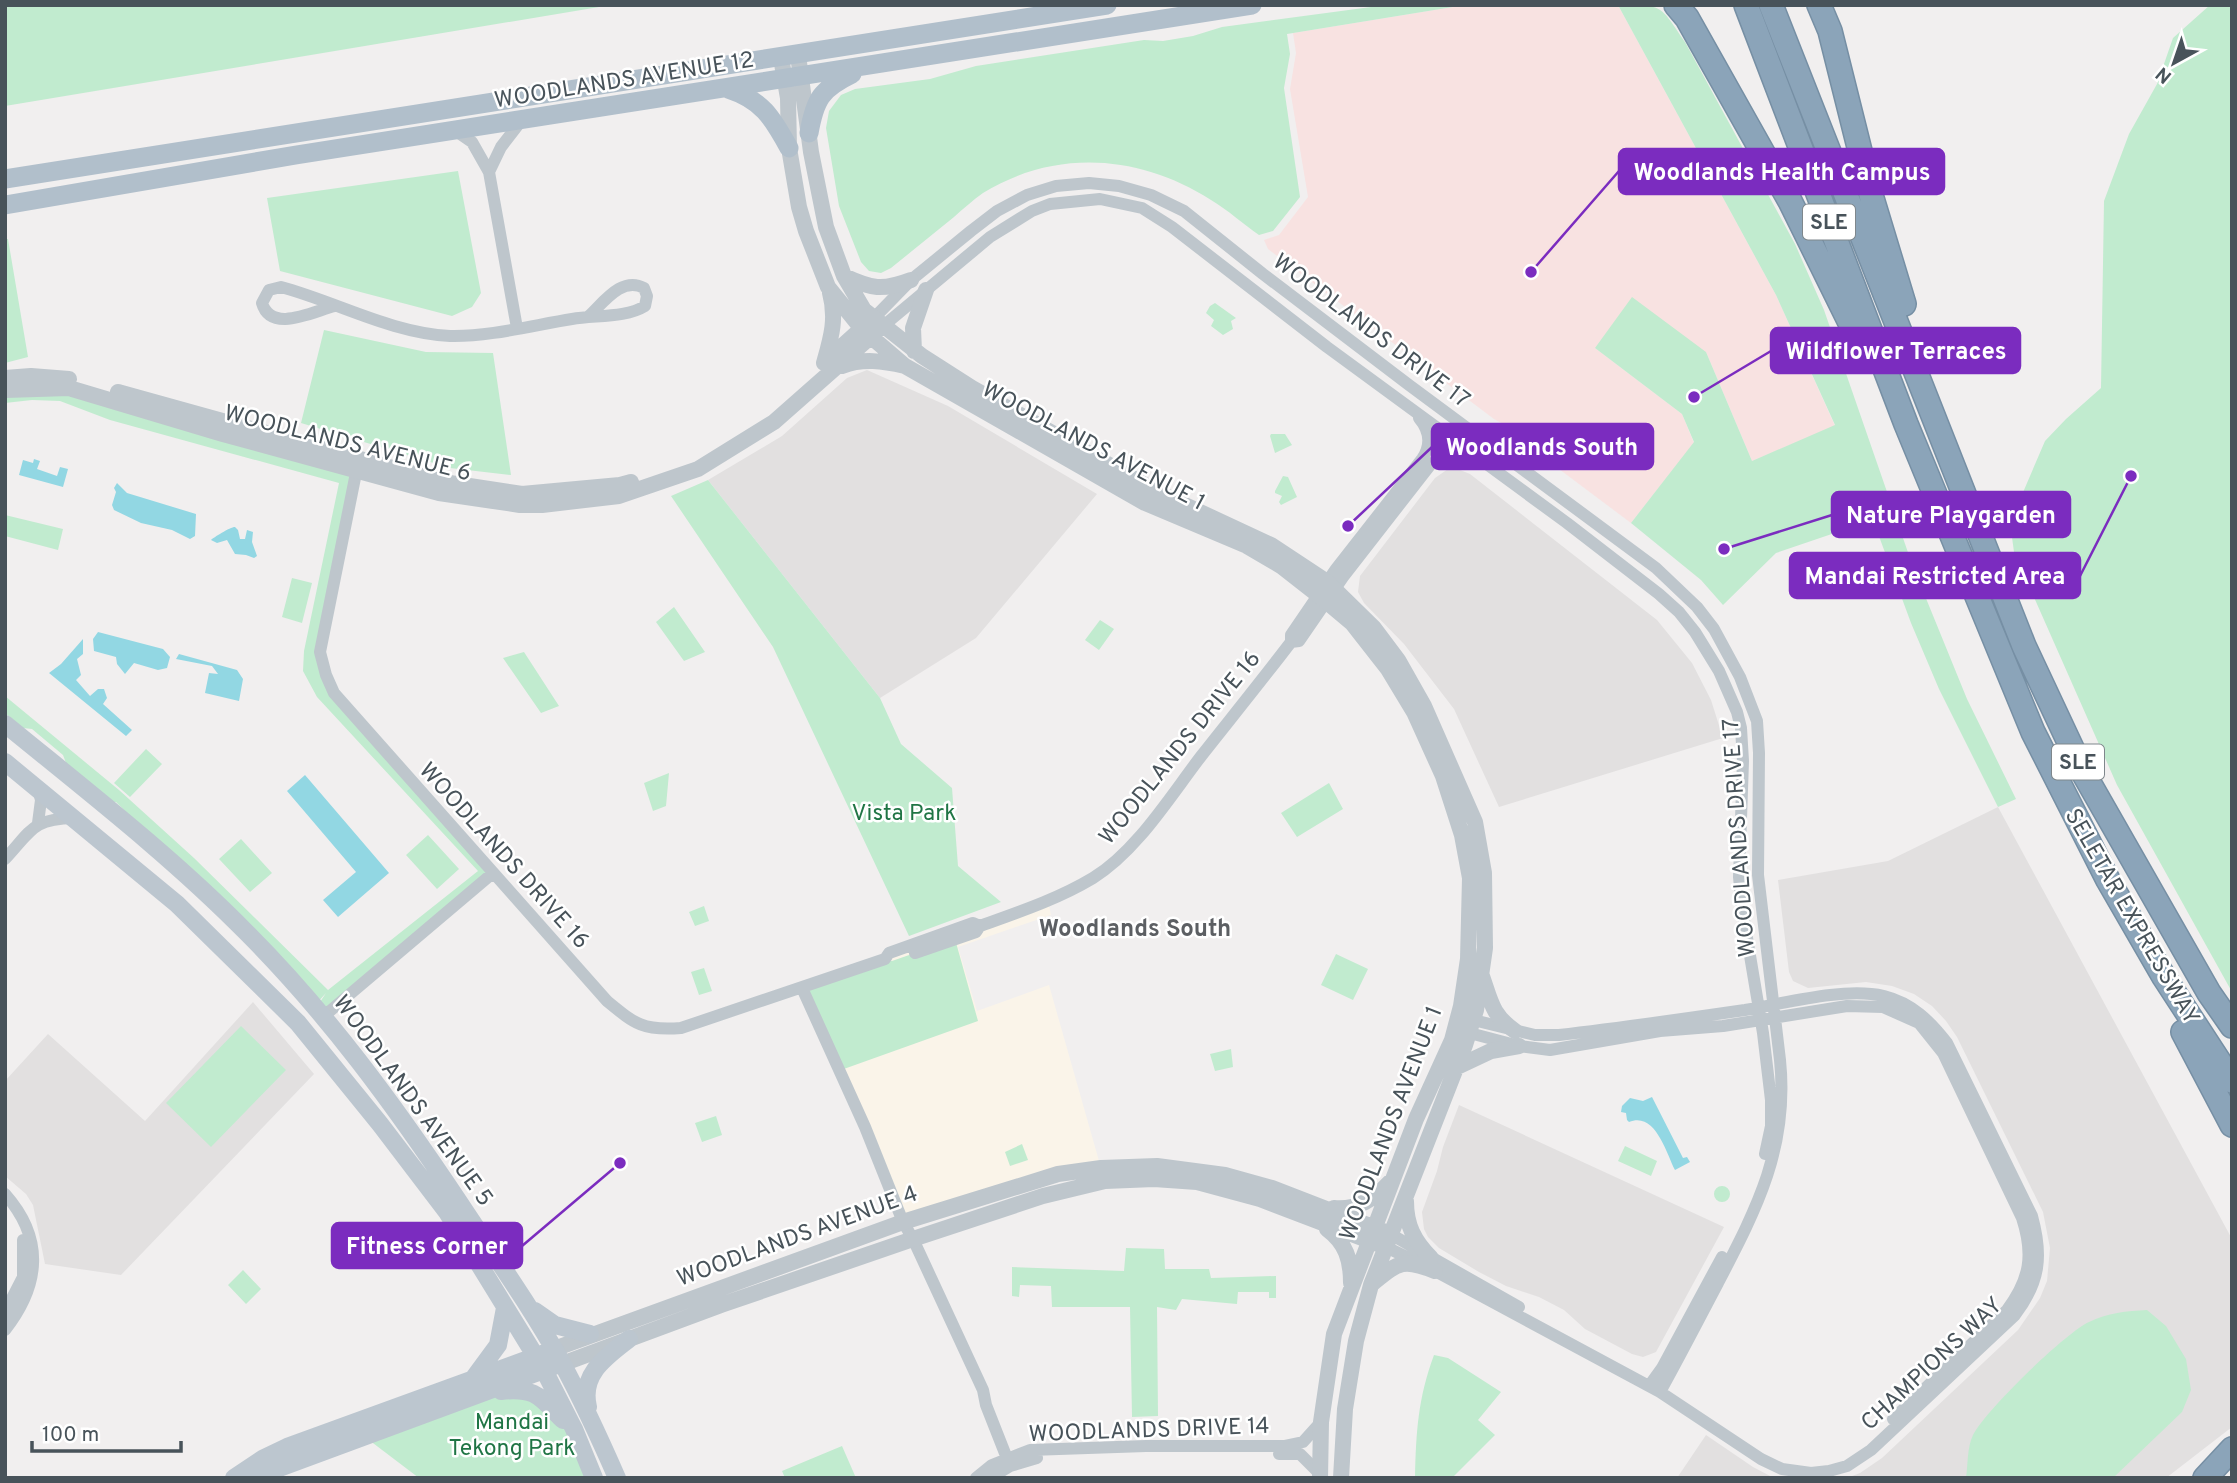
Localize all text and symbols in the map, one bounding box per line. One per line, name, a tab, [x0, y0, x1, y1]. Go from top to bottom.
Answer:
north arrow	[2139, 28, 2209, 98]
street label: WOODLANDS AVENUE 12	[492, 47, 756, 116]
text: N	[2151, 61, 2177, 88]
callout: Woodlands Health Campus	[1619, 149, 1944, 194]
text: Woodlands Health Campus	[1633, 159, 1931, 189]
road number: SLE	[1803, 204, 1855, 240]
street label: WOODLANDS DRIVE 17	[1266, 248, 1475, 416]
callout: Wildflower Terraces	[1771, 328, 2020, 373]
text: Wildflower Terraces	[1786, 338, 2006, 368]
street label: WOODLANDS AVENUE 1	[976, 376, 1209, 518]
street label: WOODLANDS AVENUE 6	[221, 400, 474, 489]
callout: Woodlands South	[1432, 424, 1653, 469]
text: Woodlands South	[1446, 434, 1638, 464]
callout: Nature Playgarden	[1832, 492, 2070, 537]
text: Nature Playgarden	[1846, 502, 2056, 532]
callout: Mandai Restricted Area	[1790, 553, 2080, 598]
text: Mandai Restricted Area	[1805, 563, 2065, 593]
street label: WOODLANDS DRIVE 16	[1094, 646, 1268, 851]
street label: WOODLANDS DRIVE 17	[1718, 717, 1763, 958]
road number: SLE	[2052, 744, 2104, 780]
street label: WOODLANDS DRIVE 16	[412, 757, 595, 956]
park label: Vista Park	[852, 800, 956, 829]
street label: SELETAR EXPRESSWAY	[2057, 804, 2205, 1031]
district label: Woodlands South	[1039, 915, 1231, 945]
street label: WOODLANDS AVENUE 5	[326, 990, 498, 1213]
street label: WOODLANDS AVENUE 1	[1334, 1003, 1450, 1245]
street label: WOODLANDS AVENUE 4	[673, 1180, 922, 1294]
callout: Fitness Corner	[332, 1223, 522, 1268]
text: Fitness Corner	[346, 1233, 508, 1263]
street label: CHAMPIONS WAY	[1856, 1292, 2010, 1438]
park label: Mandai Tekong Park	[448, 1409, 576, 1464]
scale bar	[32, 1410, 180, 1454]
street label: WOODLANDS DRIVE 14	[1028, 1413, 1270, 1450]
text: 100 m	[42, 1422, 99, 1449]

